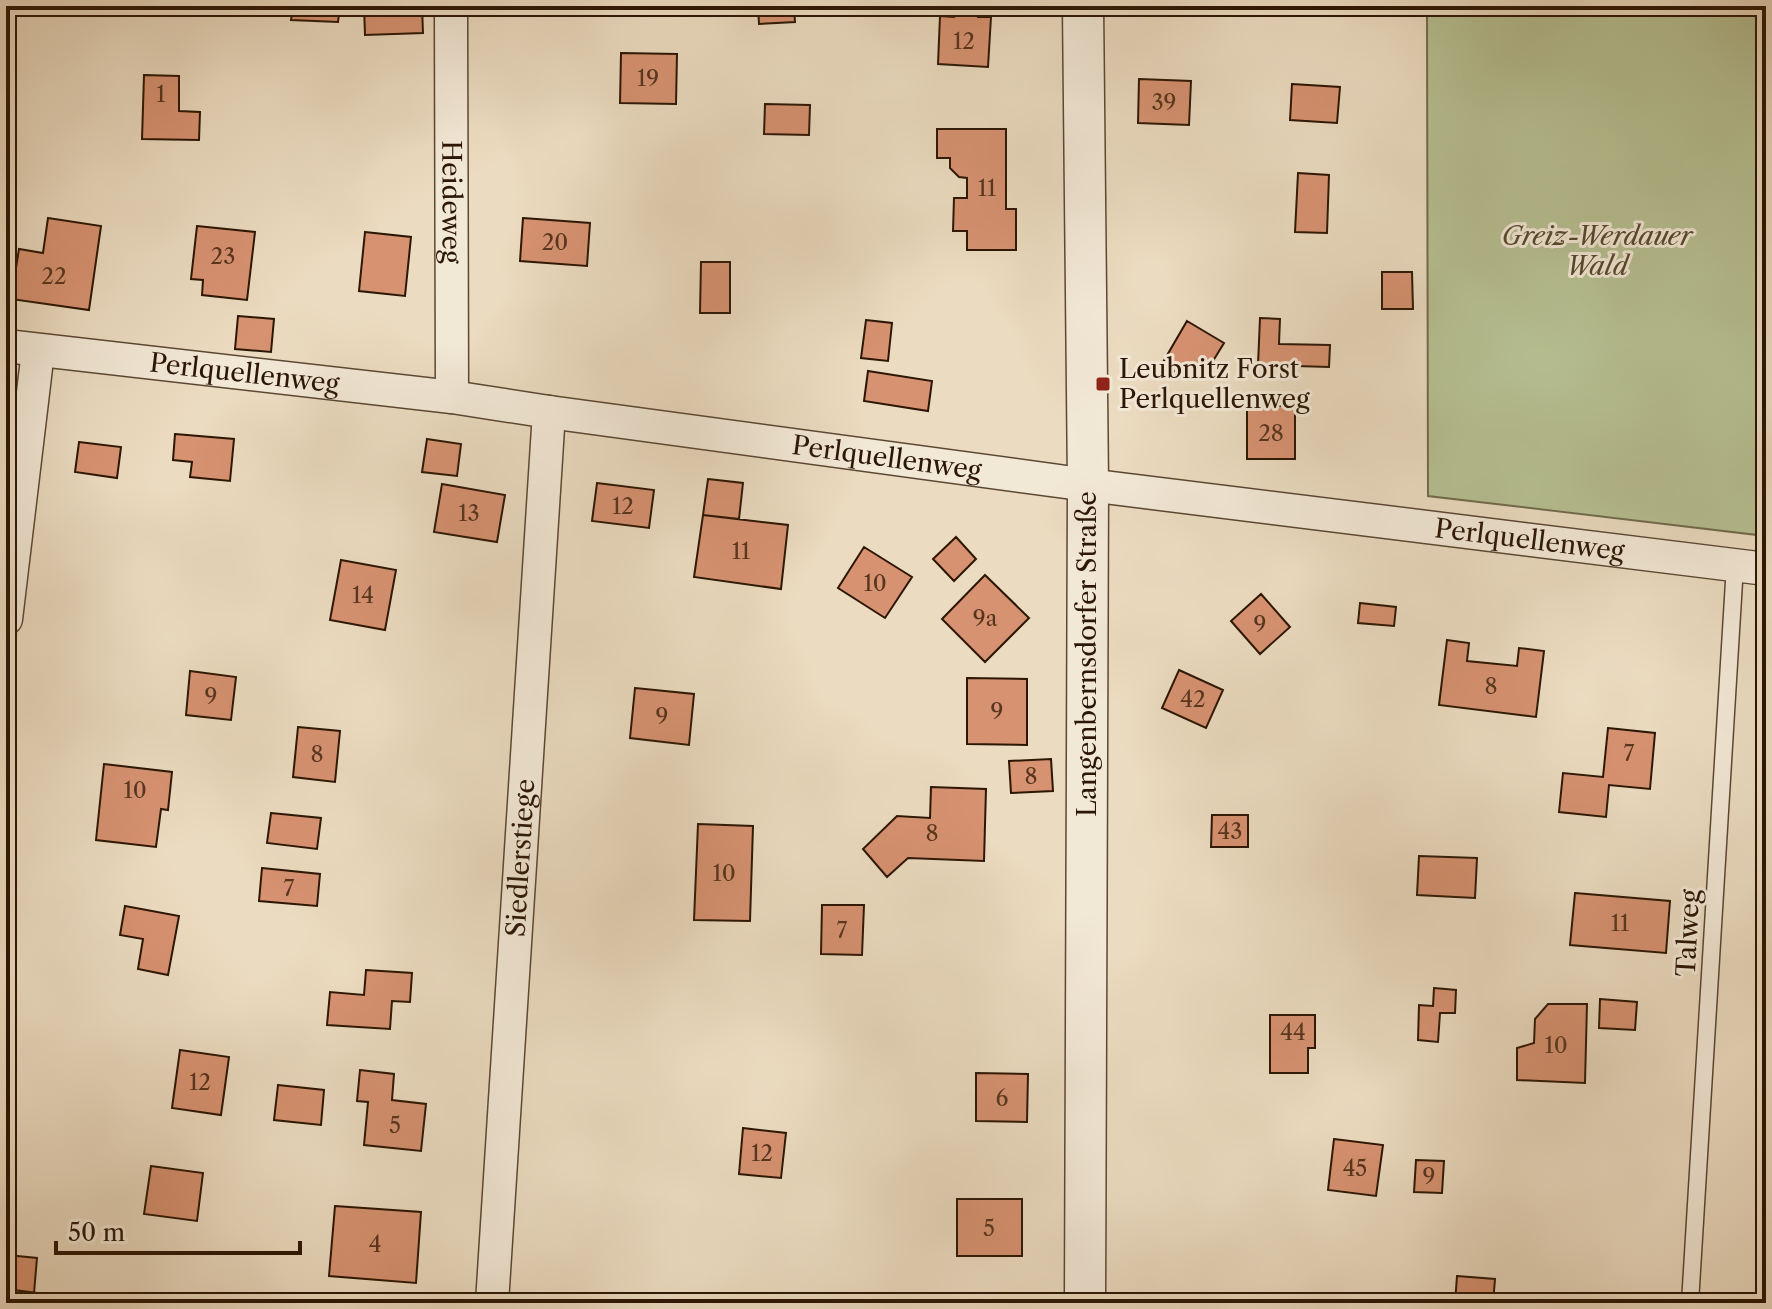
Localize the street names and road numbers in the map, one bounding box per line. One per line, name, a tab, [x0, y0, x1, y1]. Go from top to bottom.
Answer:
street label: Heideweg	[435, 140, 468, 264]
street label: Perlquellenweg	[148, 347, 341, 400]
street label: Perlquellenweg	[790, 429, 984, 486]
street label: Langenbernsdorfer Straße	[1071, 491, 1103, 817]
street label: Perlquellenweg	[1433, 512, 1627, 567]
street label: Siedlerstiege	[499, 778, 541, 938]
street label: Talweg	[1670, 888, 1706, 977]

